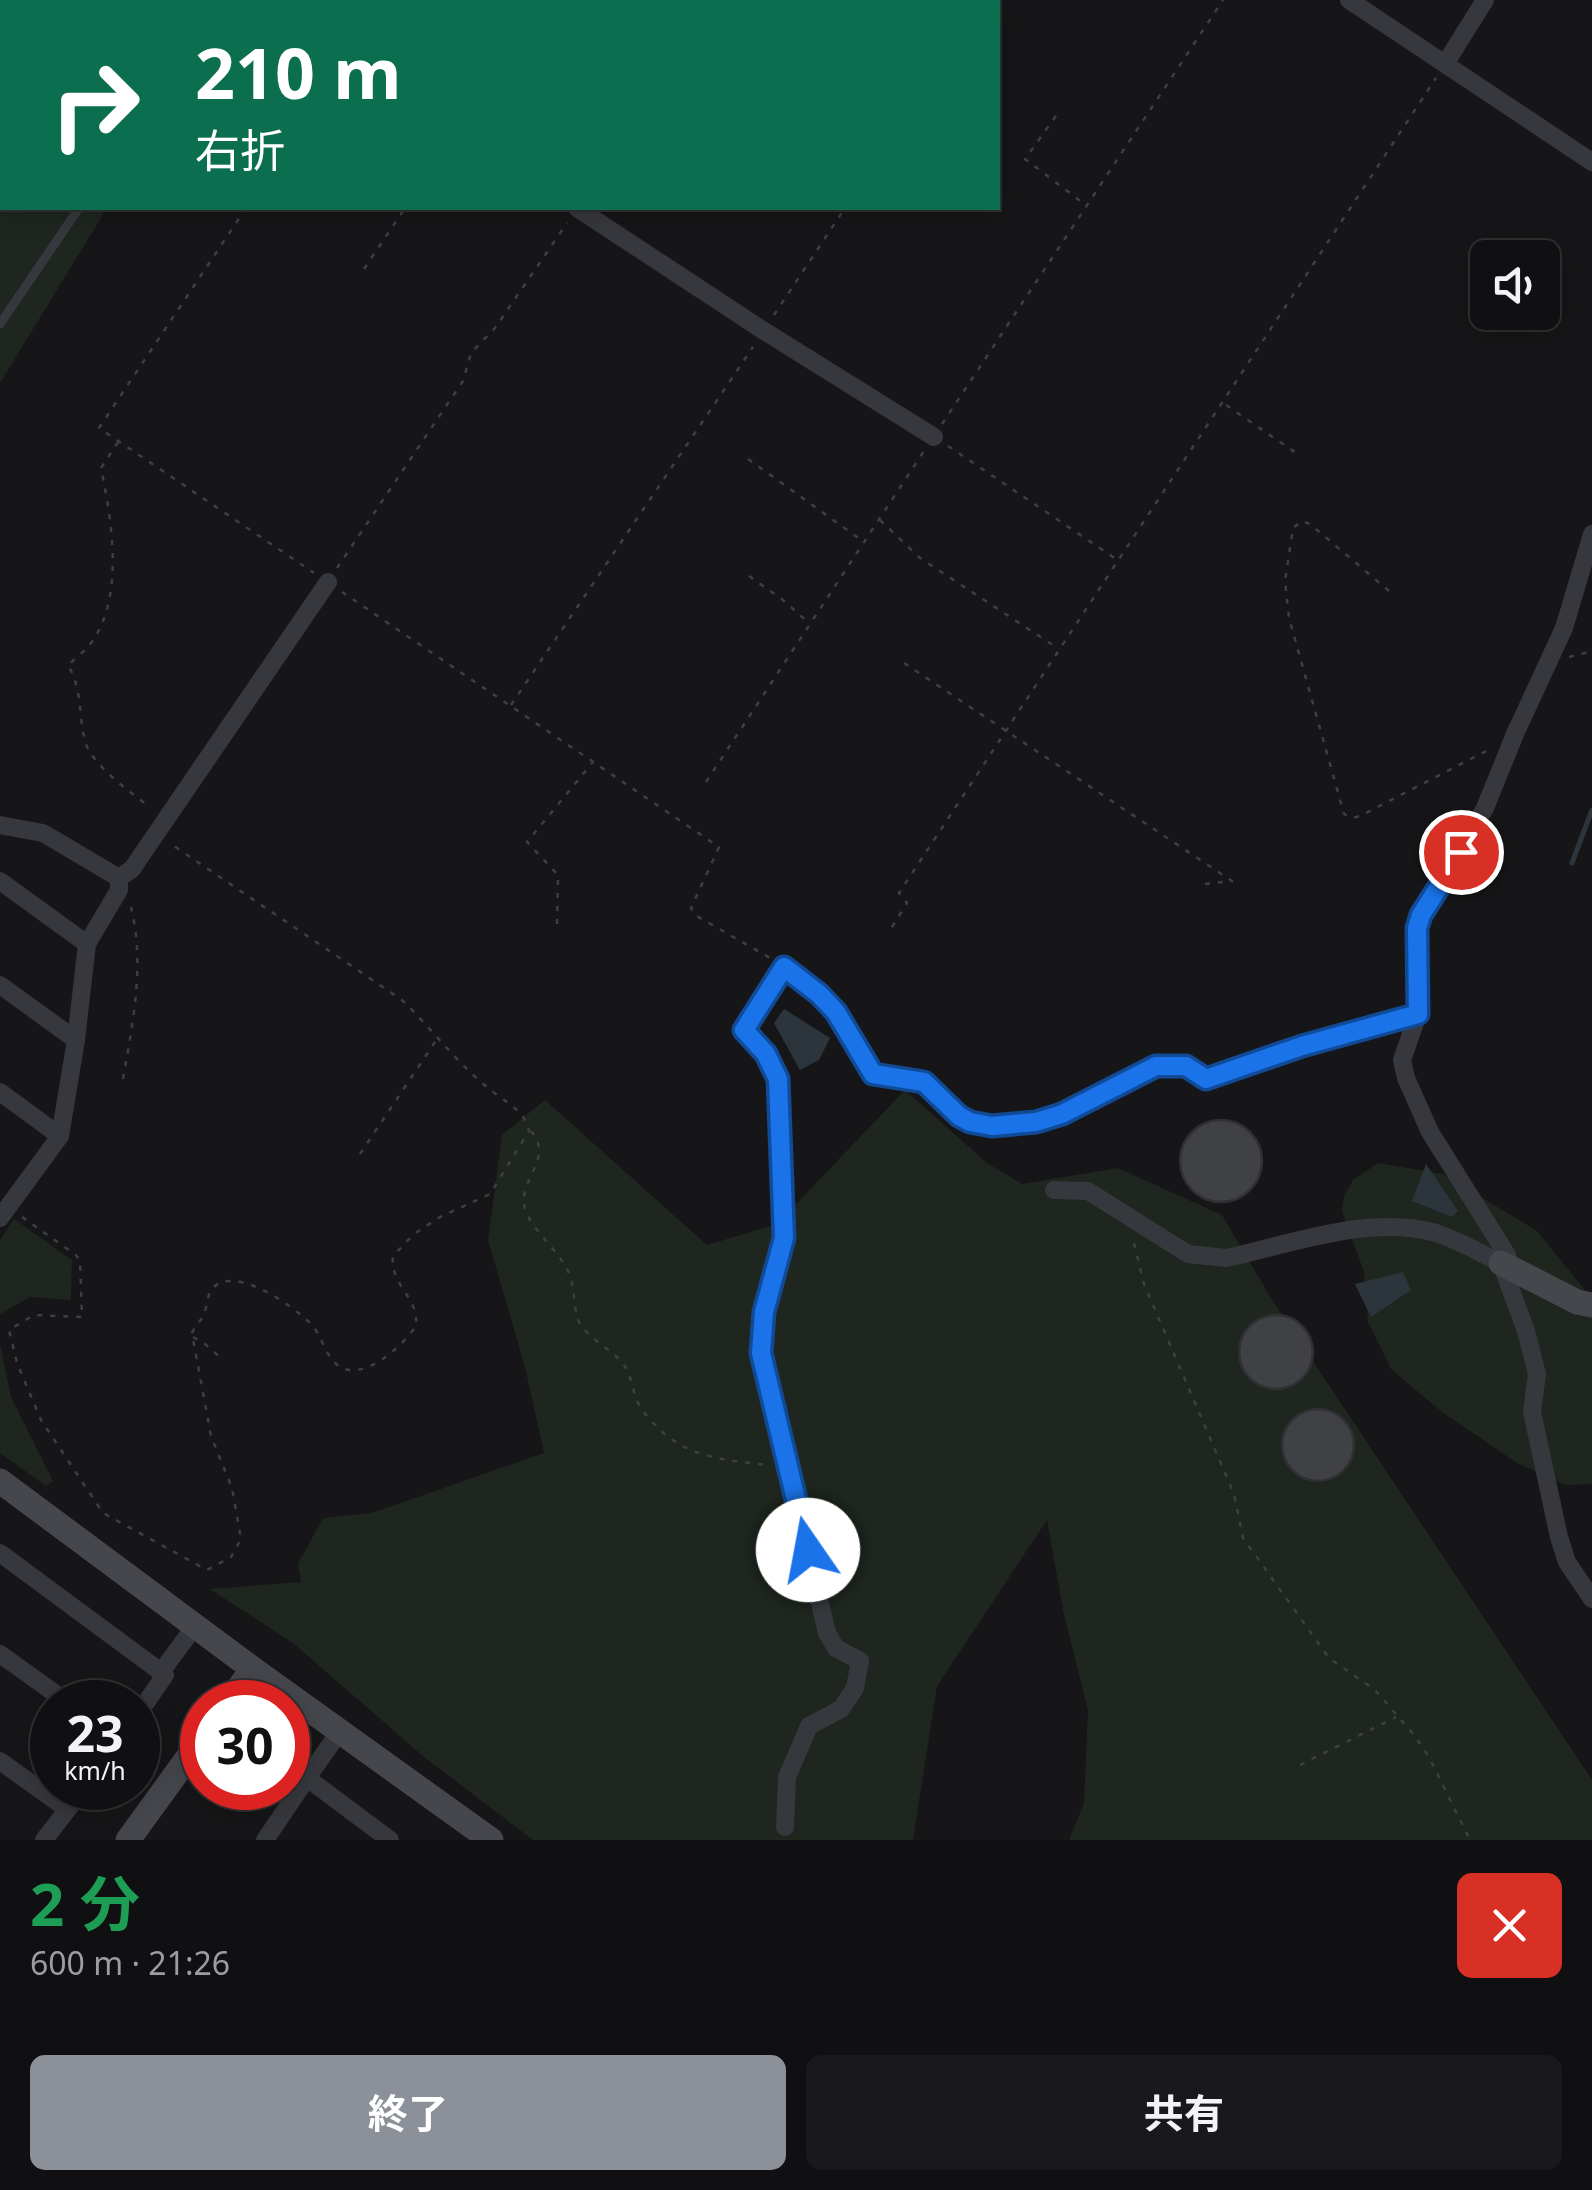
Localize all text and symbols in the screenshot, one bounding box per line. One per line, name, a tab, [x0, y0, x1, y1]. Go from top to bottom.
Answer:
text: 210 m	[195, 24, 402, 120]
icon: right	[30, 40, 160, 170]
text: 右折	[195, 119, 285, 180]
map controls	[1470, 240, 1560, 330]
button: sound	[1470, 240, 1560, 330]
pin	[1419, 810, 1504, 895]
icon: arrive	[1434, 825, 1489, 880]
position arrow	[756, 1498, 860, 1602]
speed limit sign: 30	[180, 1680, 310, 1810]
text: 23	[66, 1699, 124, 1767]
text: km/h	[64, 1753, 126, 1787]
text: 2 分	[30, 1862, 140, 1944]
button: close	[1457, 1873, 1562, 1978]
text: 600 m · 21:26	[30, 1941, 230, 1984]
button: 終了	[30, 2055, 786, 2170]
button: 共有	[806, 2055, 1562, 2170]

